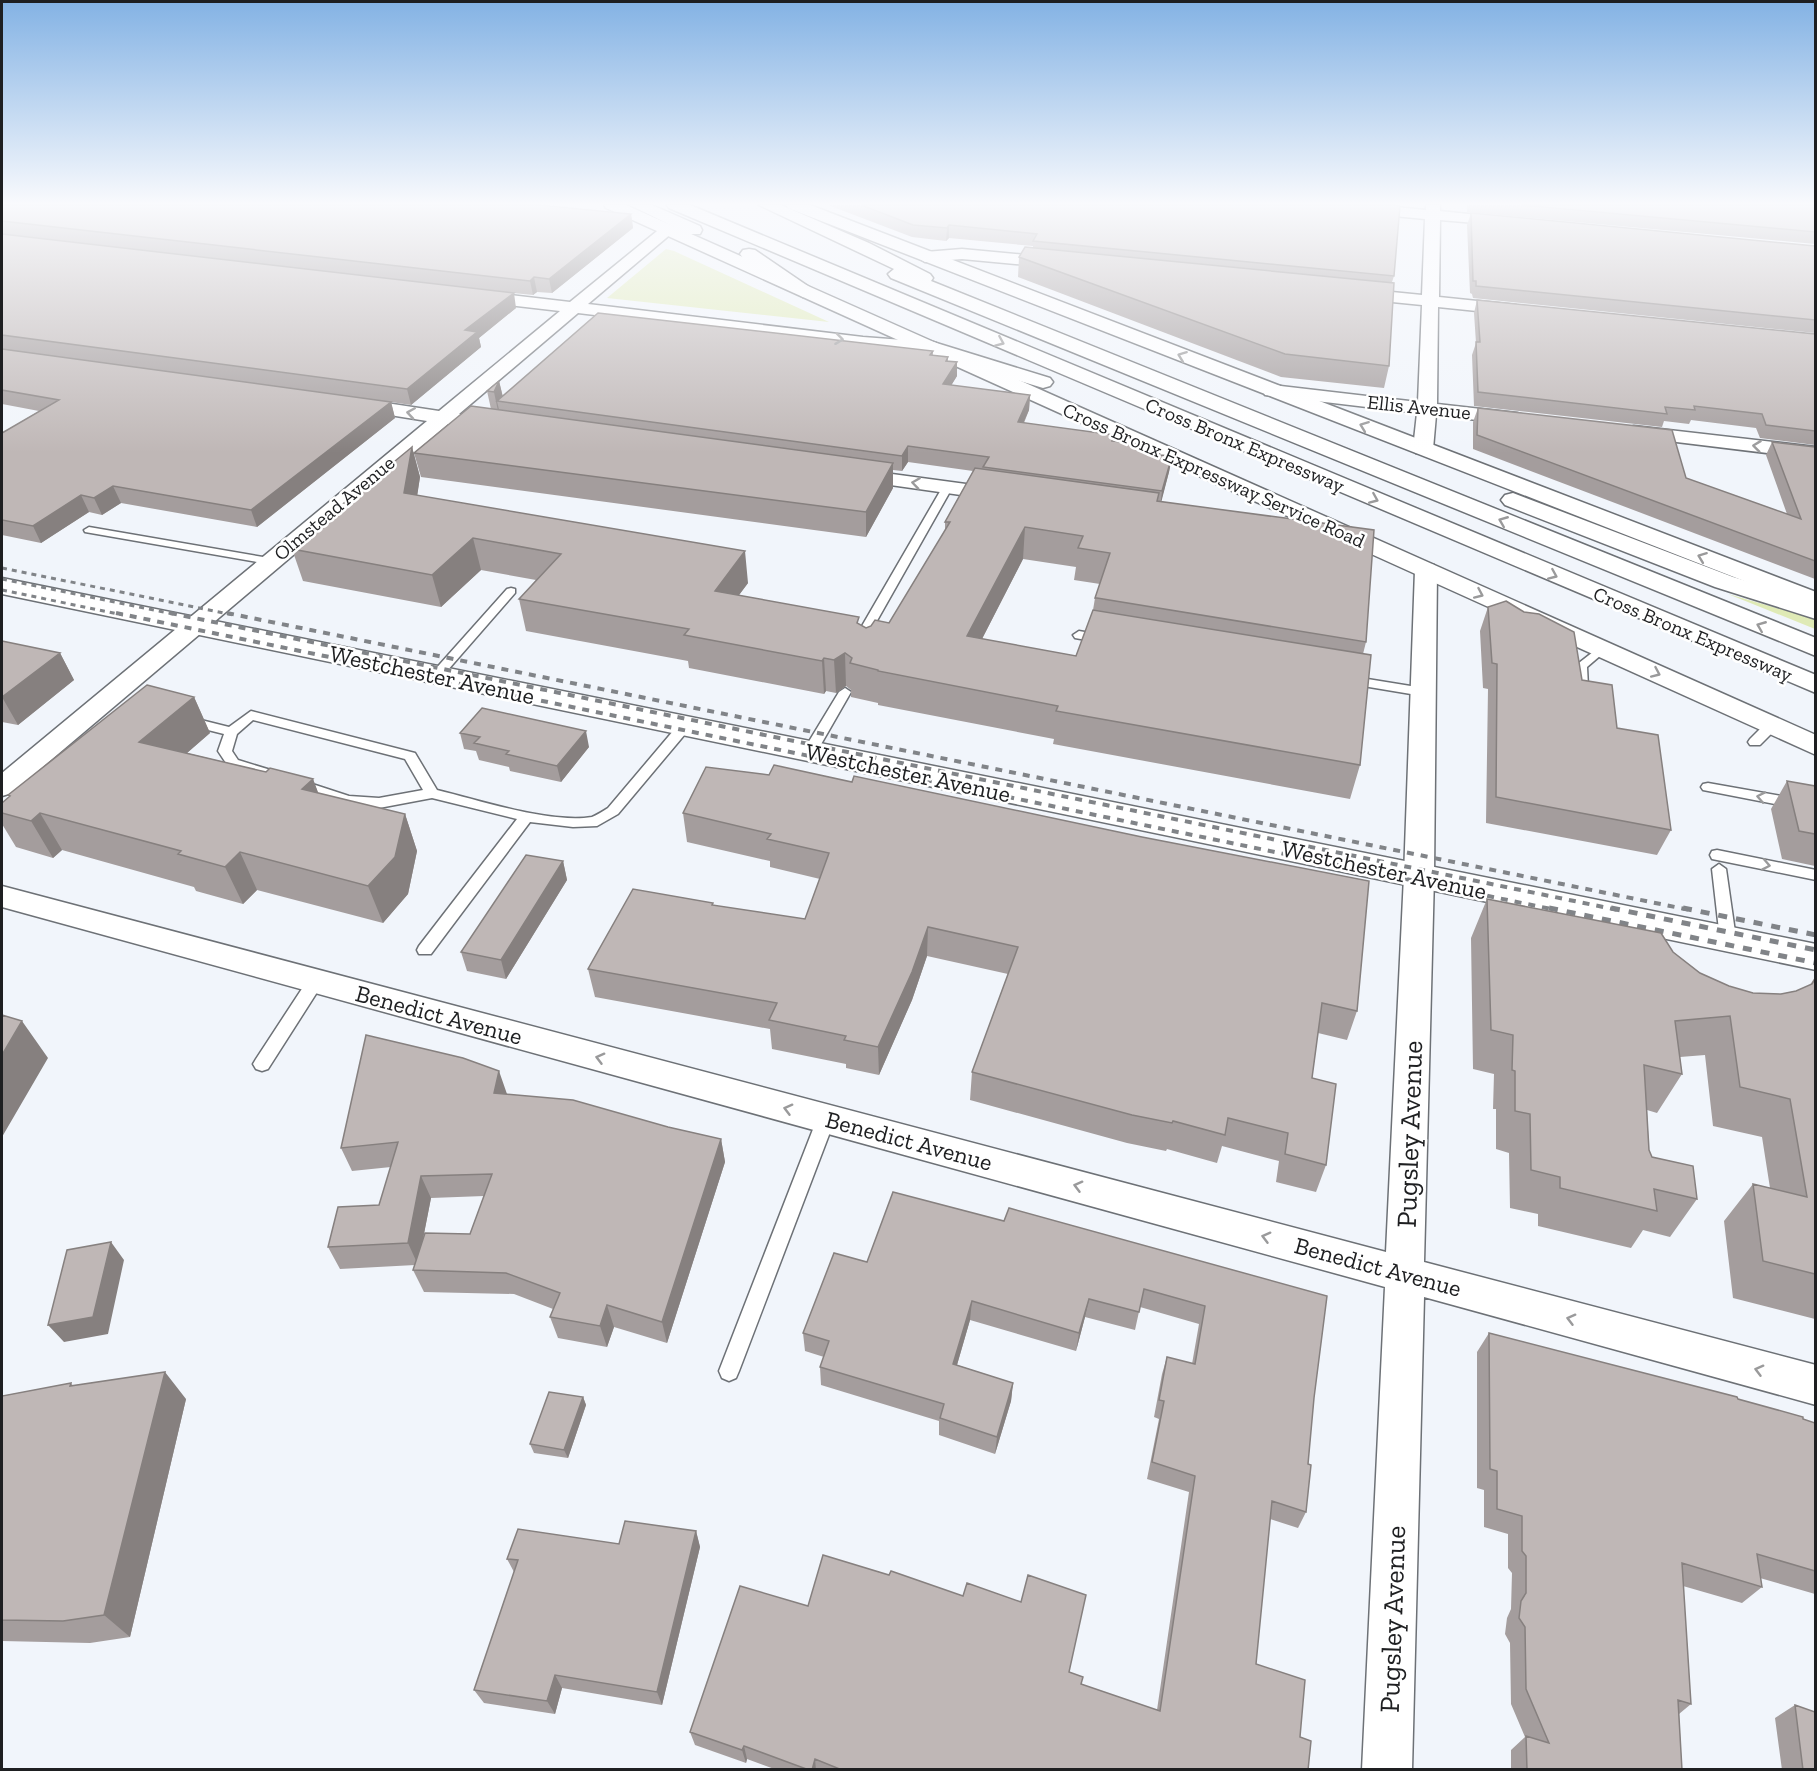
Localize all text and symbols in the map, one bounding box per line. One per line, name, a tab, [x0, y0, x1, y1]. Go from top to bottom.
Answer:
one-way arrow	[835, 332, 844, 345]
one-way arrow	[994, 335, 1005, 347]
one-way arrow	[1177, 351, 1188, 363]
street label: Ellis Avenue	[1366, 390, 1472, 424]
street label: Cross Bronx Expressway	[1142, 392, 1349, 498]
street label: Cross Bronx Expressway Service Road	[1059, 397, 1369, 553]
one-way arrow	[406, 407, 415, 419]
one-way arrow	[1359, 421, 1369, 434]
one-way arrow	[1753, 440, 1762, 453]
street label: Olmstead Avenue	[269, 450, 399, 566]
one-way arrow	[911, 478, 920, 490]
one-way arrow	[1367, 492, 1378, 504]
one-way arrow	[1498, 516, 1509, 528]
one-way arrow	[1697, 552, 1708, 565]
one-way arrow	[1547, 568, 1558, 580]
street label: Cross Bronx Expressway	[1590, 581, 1797, 687]
one-way arrow	[1473, 587, 1484, 599]
one-way arrow	[1757, 621, 1768, 633]
street label: Westchester Avenue	[327, 639, 537, 710]
one-way arrow	[1649, 666, 1660, 678]
street label: Westchester Avenue	[803, 737, 1013, 808]
one-way arrow	[1757, 791, 1767, 804]
street label: Westchester Avenue	[1279, 834, 1489, 905]
one-way arrow	[1761, 858, 1771, 871]
street label: Benedict Avenue	[353, 978, 526, 1051]
street label: Pugsley Avenue	[1390, 1040, 1429, 1228]
one-way arrow	[595, 1053, 605, 1065]
one-way arrow	[783, 1104, 794, 1116]
street label: Benedict Avenue	[823, 1104, 996, 1177]
one-way arrow	[1073, 1181, 1083, 1194]
street label: Benedict Avenue	[1292, 1230, 1465, 1303]
one-way arrow	[1261, 1232, 1272, 1244]
one-way arrow	[1566, 1314, 1577, 1326]
one-way arrow	[1754, 1365, 1765, 1377]
street label: Pugsley Avenue	[1373, 1525, 1412, 1713]

